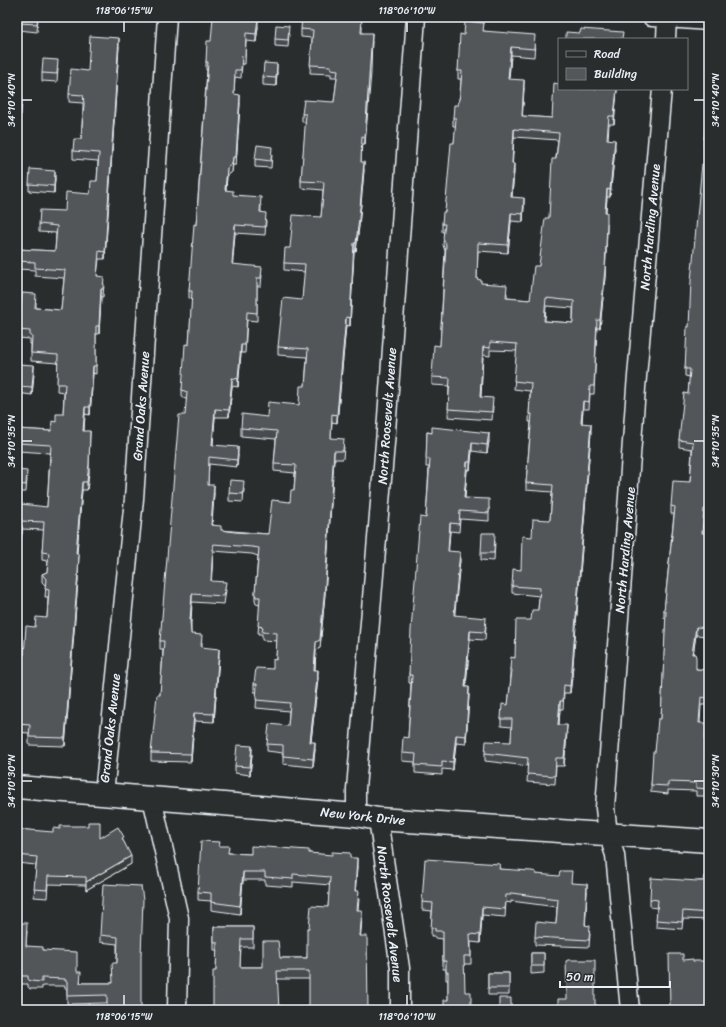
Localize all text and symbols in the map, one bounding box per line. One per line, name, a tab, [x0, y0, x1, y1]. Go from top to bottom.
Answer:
text: 118°06'15"W	[96, 2, 153, 20]
text: 118°06'10"W	[378, 2, 436, 20]
legend	[558, 38, 688, 90]
text: Road	[594, 43, 621, 65]
text: Building	[594, 63, 637, 85]
text: 34°10'40"N	[3, 73, 21, 127]
text: 34°10'40"N	[707, 73, 725, 127]
street label: North Harding Avenue	[633, 163, 667, 291]
street label: North Roosevelt Avenue	[371, 346, 403, 485]
street label: Grand Oaks Avenue	[126, 350, 156, 462]
text: 34°10'35"N	[3, 414, 21, 468]
text: 34°10'35"N	[707, 414, 725, 468]
street label: North Harding Avenue	[608, 486, 642, 614]
street label: Grand Oaks Avenue	[93, 672, 127, 784]
text: 34°10'30"N	[3, 754, 21, 808]
text: 34°10'30"N	[707, 754, 725, 808]
street label: New York Drive	[319, 800, 407, 832]
street label: North Roosevelt Avenue	[370, 844, 410, 984]
scale bar	[560, 963, 670, 989]
text: 50 m	[566, 966, 593, 988]
text: 118°06'15"W	[96, 1008, 153, 1026]
text: 118°06'10"W	[378, 1008, 436, 1026]

